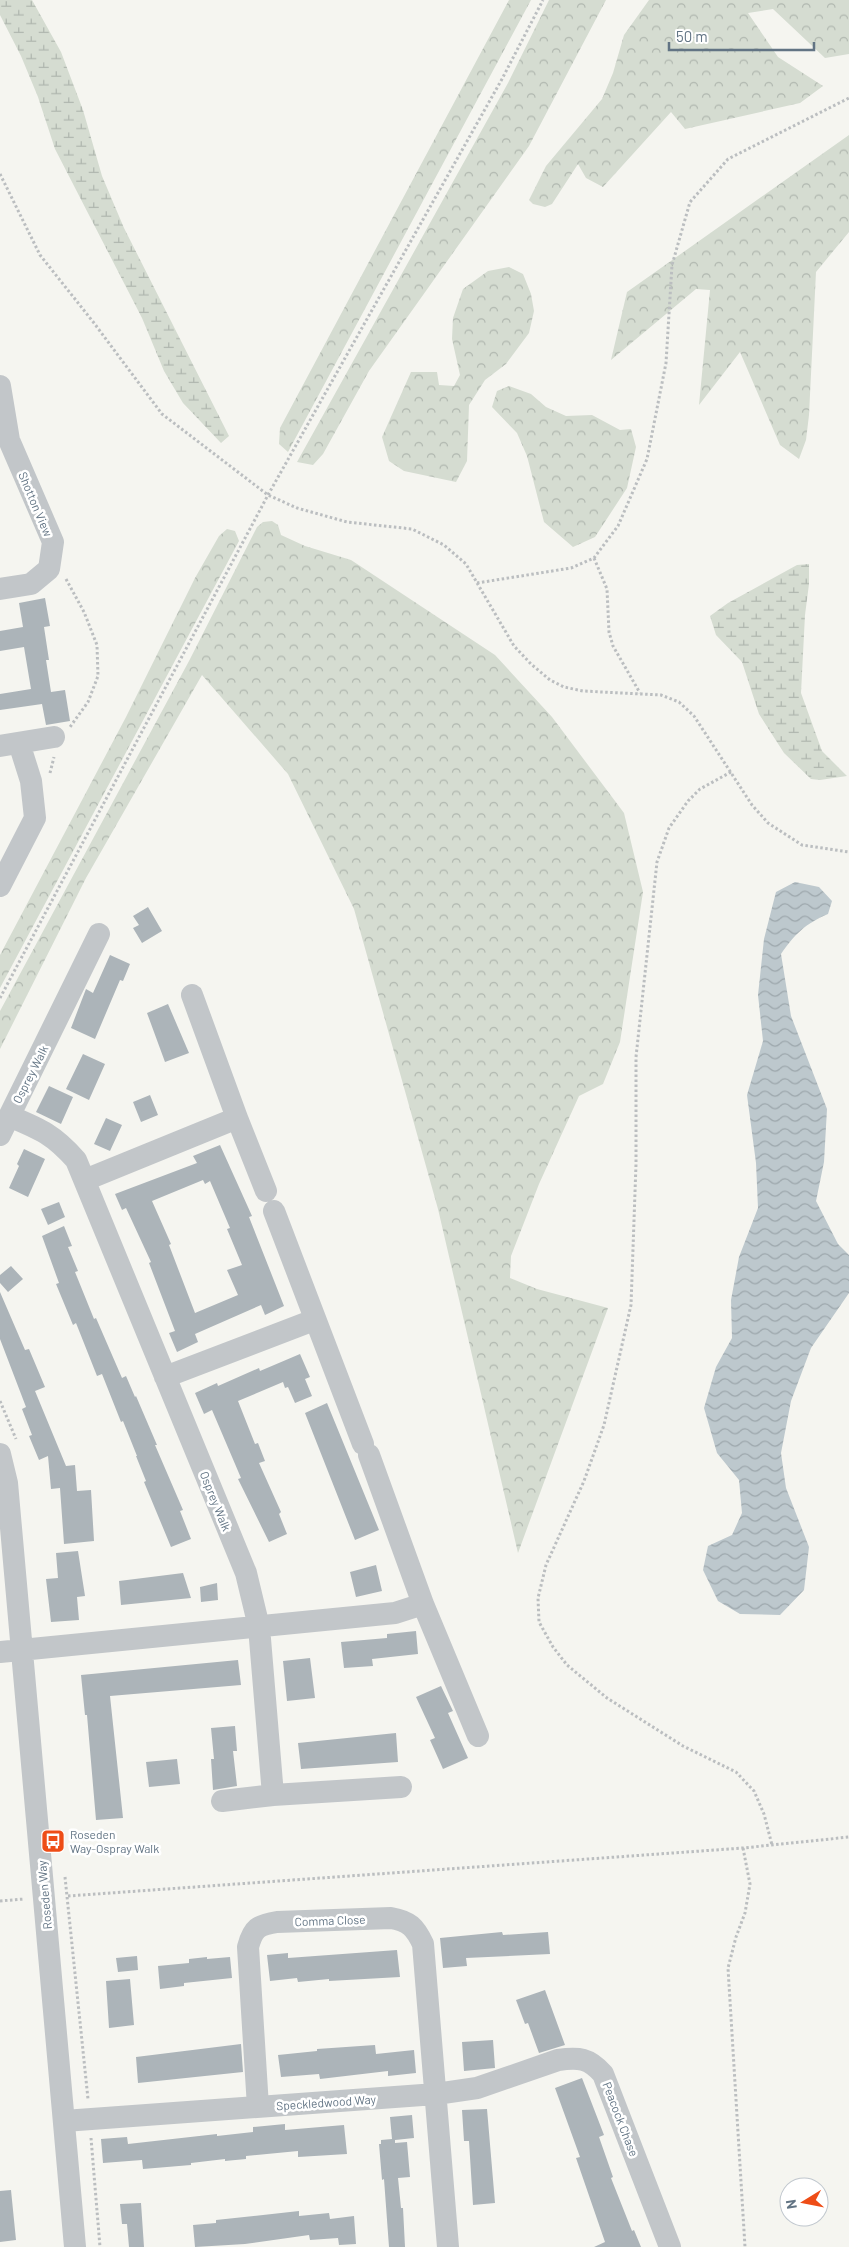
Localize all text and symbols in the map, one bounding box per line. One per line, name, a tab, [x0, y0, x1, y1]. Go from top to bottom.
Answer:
scale bar	[669, 20, 814, 52]
text: 50 m	[676, 27, 708, 45]
street label: Shotton View	[16, 470, 56, 539]
street label: Osprey Walk	[9, 1043, 51, 1105]
street label: Osprey Walk	[198, 1469, 234, 1533]
place label: Roseden Way-Ospray Walk	[70, 1827, 159, 1855]
bus stop icon: Roseden Way-Ospray Walk	[40, 1828, 66, 1854]
street label: Roseden Way	[34, 1859, 54, 1930]
street label: Comma Close	[294, 1912, 366, 1928]
street label: Peacock Chase	[600, 2080, 642, 2158]
street label: Speckledwood Way	[276, 2091, 377, 2112]
north arrow	[779, 2177, 829, 2227]
text: N	[782, 2198, 800, 2210]

